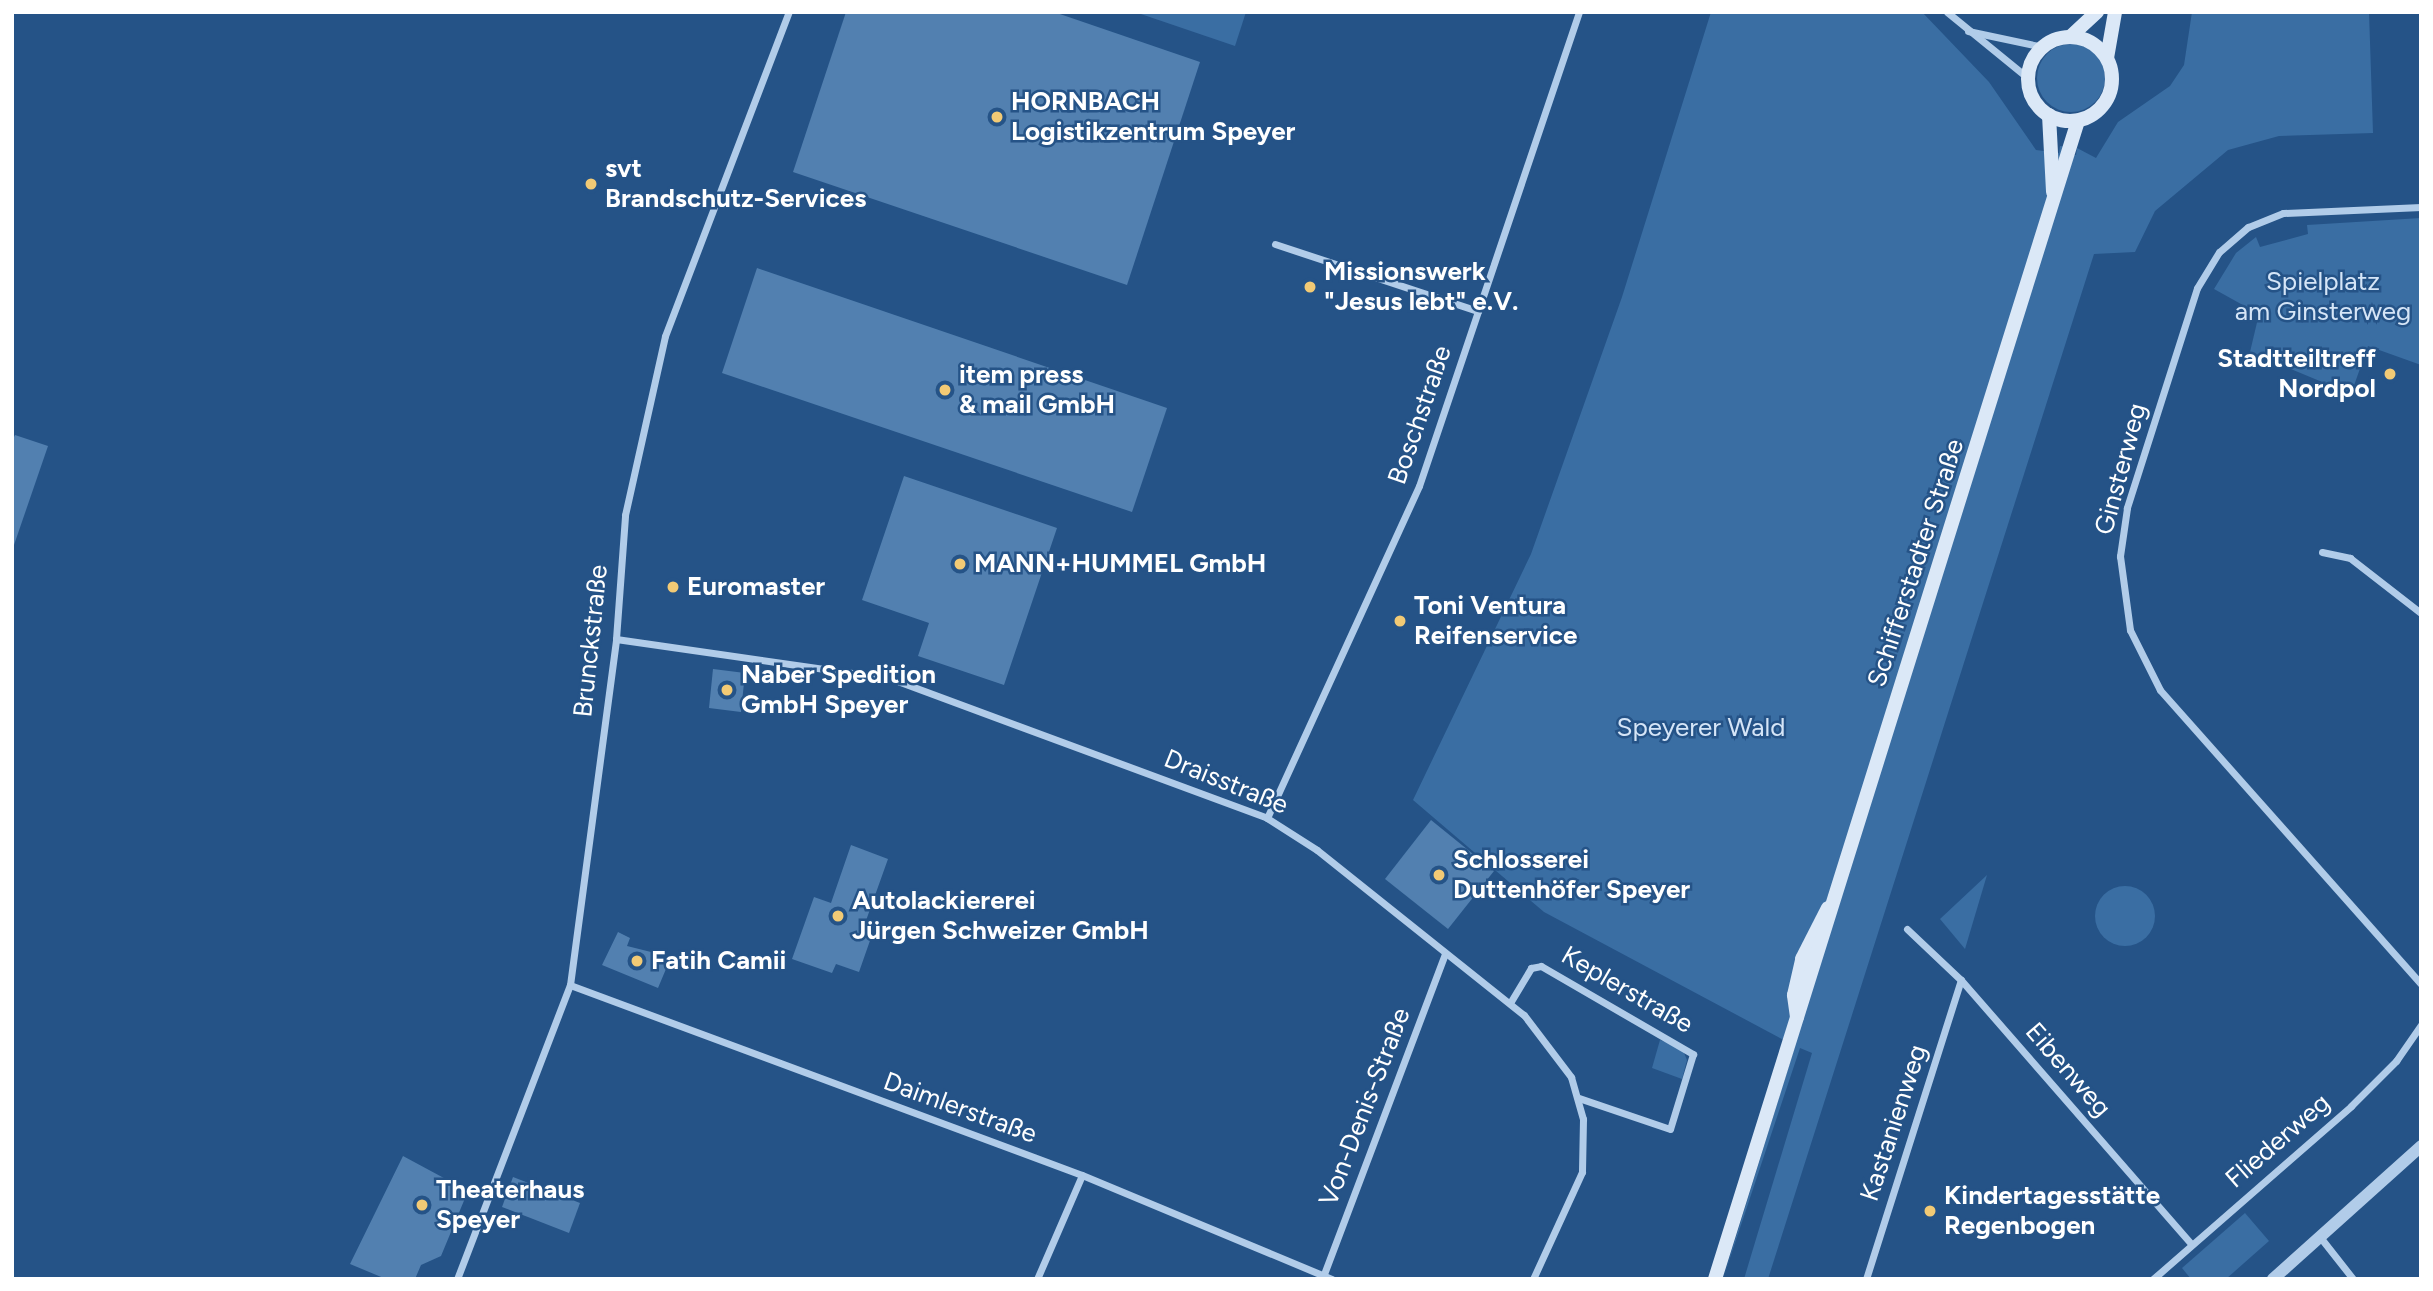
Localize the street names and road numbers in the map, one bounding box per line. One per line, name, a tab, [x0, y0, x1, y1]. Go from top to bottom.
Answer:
street label: Boschstraße	[1382, 342, 1458, 488]
street label: Ginsterweg	[2088, 400, 2154, 538]
street label: Schifferstadter Straße	[1861, 435, 1971, 691]
street label: Brunckstraße	[567, 563, 615, 719]
street label: Draisstraße	[1159, 743, 1293, 821]
street label: Keplerstraße	[1556, 940, 1698, 1040]
street label: Von-Denis-Straße	[1313, 1004, 1417, 1210]
street label: Eibenweg	[2019, 1016, 2117, 1124]
street label: Kastanienweg	[1854, 1041, 1934, 1205]
street label: Daimlerstraße	[879, 1066, 1041, 1150]
street label: Fliederweg	[2220, 1087, 2336, 1195]

